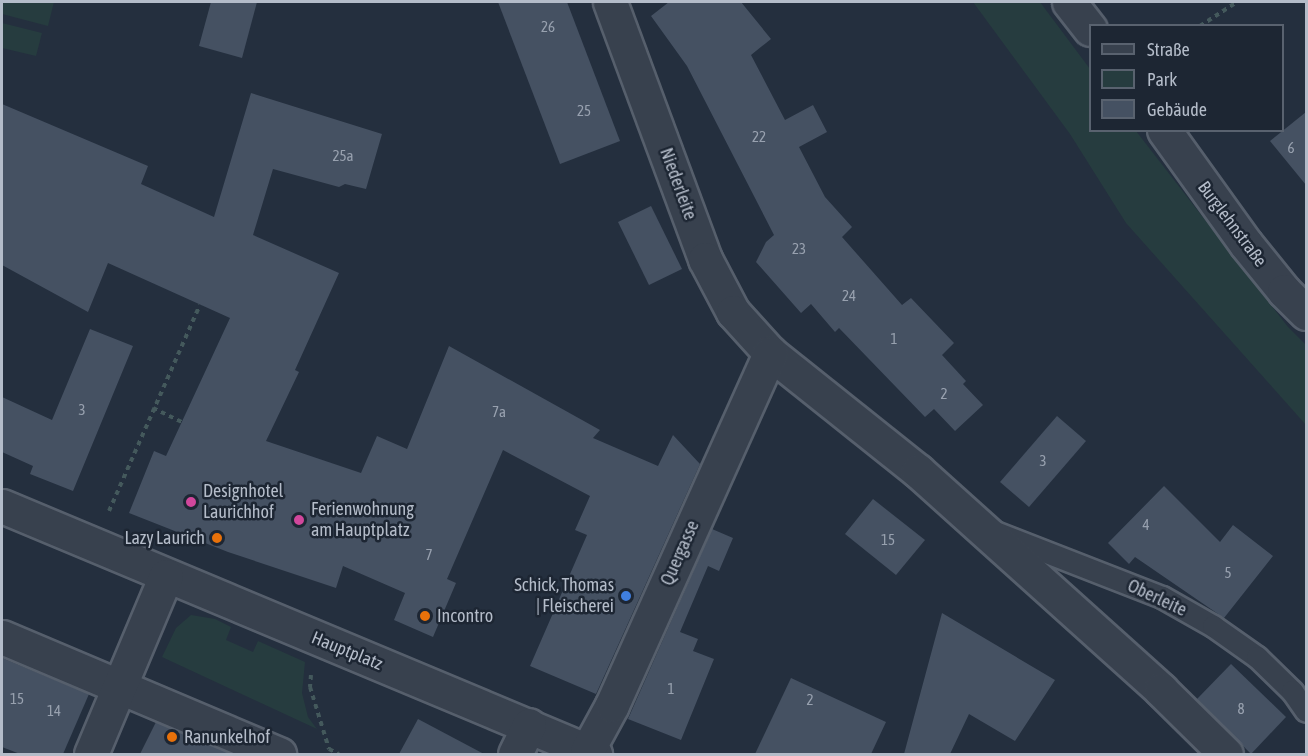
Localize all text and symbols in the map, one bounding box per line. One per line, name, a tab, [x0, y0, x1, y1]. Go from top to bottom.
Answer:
house number: 26	[541, 18, 555, 36]
legend	[1089, 24, 1284, 132]
text: Straße	[1147, 39, 1190, 60]
text: Park	[1147, 69, 1177, 90]
text: Gebäude	[1147, 99, 1207, 120]
house number: 25	[577, 102, 591, 120]
house number: 22	[752, 128, 766, 146]
house number: 6	[1287, 139, 1295, 157]
street label: Niederleite	[655, 145, 701, 223]
house number: 25a	[332, 147, 354, 165]
street label: Burglehnstraße	[1193, 177, 1271, 271]
house number: 23	[792, 240, 806, 258]
house number: 24	[842, 287, 856, 305]
house number: 1	[890, 330, 898, 348]
house number: 2	[940, 385, 948, 403]
house number: 3	[78, 401, 86, 419]
house number: 7a	[492, 403, 506, 421]
house number: 3	[1039, 452, 1047, 470]
place label: Designhotel Laurichhof	[203, 481, 283, 524]
marker: Designhotel Laurichhof	[184, 495, 198, 509]
place label: Ferienwohnung am Hauptplatz	[311, 499, 414, 542]
marker: Ferienwohnung am Hauptplatz	[292, 513, 306, 527]
house number: 4	[1142, 516, 1150, 534]
street label: Quergasse	[656, 517, 704, 589]
place label: Lazy Laurich	[124, 527, 205, 549]
marker: Lazy Laurich	[210, 531, 224, 545]
house number: 15	[881, 531, 895, 549]
house number: 7	[425, 546, 433, 564]
house number: 5	[1224, 564, 1232, 582]
place label: Schick, Thomas | Fleischerei	[514, 575, 614, 618]
street label: Oberleite	[1124, 575, 1190, 621]
marker: Schick, Thomas | Fleischerei	[619, 589, 633, 603]
place label: Incontro	[437, 605, 493, 627]
marker: Incontro	[418, 609, 432, 623]
street label: Hauptplatz	[308, 627, 386, 675]
house number: 1	[667, 680, 675, 698]
house number: 15	[10, 690, 24, 708]
house number: 2	[806, 691, 814, 709]
house number: 8	[1237, 700, 1245, 718]
house number: 14	[47, 702, 61, 720]
place label: Ranunkelhof	[184, 726, 270, 748]
marker: Ranunkelhof	[165, 730, 179, 744]

